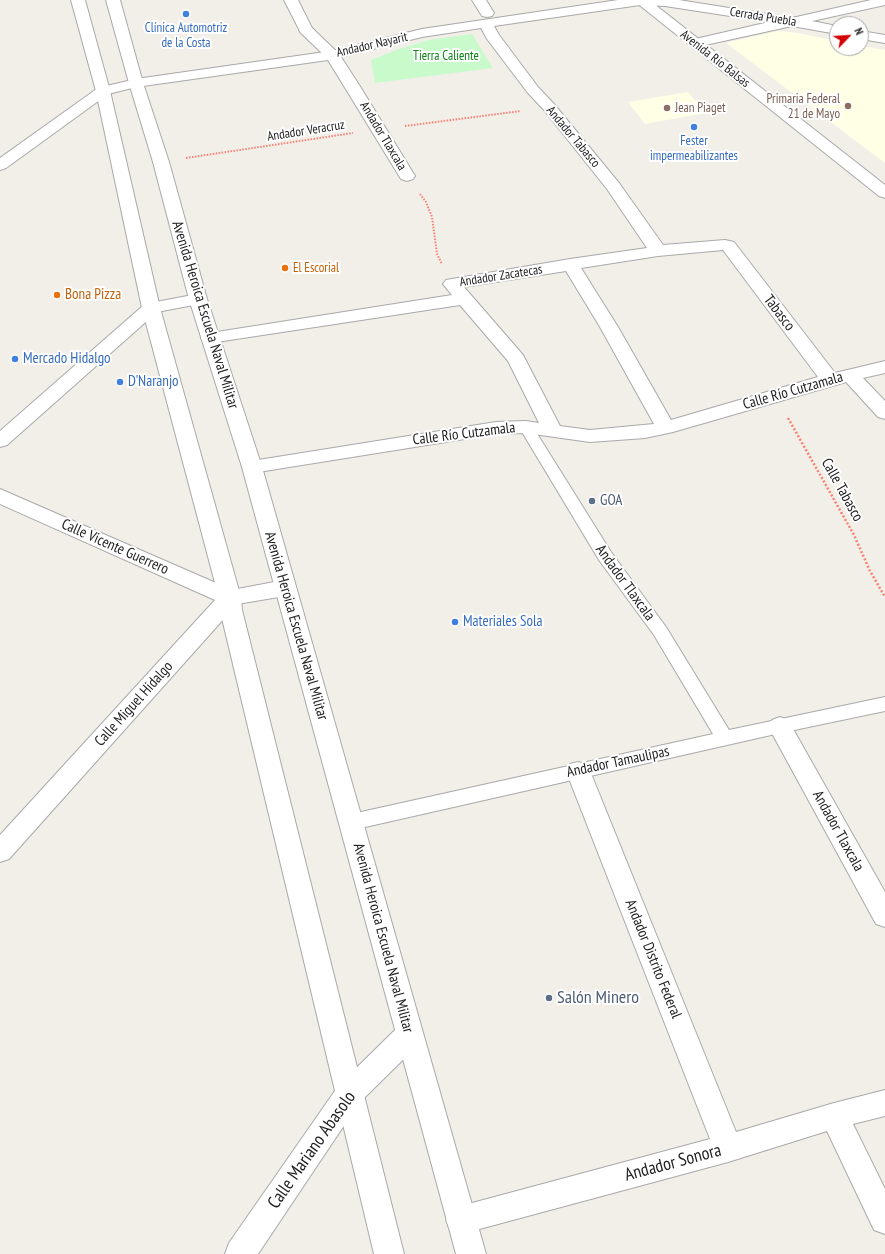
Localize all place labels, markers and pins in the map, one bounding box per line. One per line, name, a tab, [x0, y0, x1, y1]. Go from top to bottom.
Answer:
marker: Clínica Automotriz de la Costa	[181, 9, 191, 19]
place label: Clínica Automotriz de la Costa	[145, 20, 227, 51]
place label: Primaria Federal 21 de Mayo	[767, 91, 840, 122]
place label: Jean Piaget	[675, 100, 726, 116]
marker: Primaria Federal 21 de Mayo	[843, 101, 853, 111]
marker: Jean Piaget	[662, 103, 672, 113]
marker: Fester impermeabilizantes	[689, 122, 699, 132]
place label: Fester impermeabilizantes	[650, 133, 738, 164]
place label: El Escorial	[293, 260, 339, 276]
marker: El Escorial	[280, 263, 290, 273]
place label: Bona Pizza	[65, 286, 121, 304]
marker: Bona Pizza	[52, 290, 62, 300]
place label: Mercado Hidalgo	[23, 350, 111, 368]
marker: Mercado Hidalgo	[10, 354, 20, 364]
place label: D'Naranjo	[128, 373, 179, 391]
marker: D'Naranjo	[115, 377, 125, 387]
place label: GOA	[600, 492, 622, 510]
marker: GOA	[587, 496, 597, 506]
place label: Materiales Sola	[463, 613, 542, 631]
marker: Materiales Sola	[450, 617, 460, 627]
place label: Salón Minero	[557, 987, 639, 1009]
marker: Salón Minero	[544, 993, 554, 1003]

